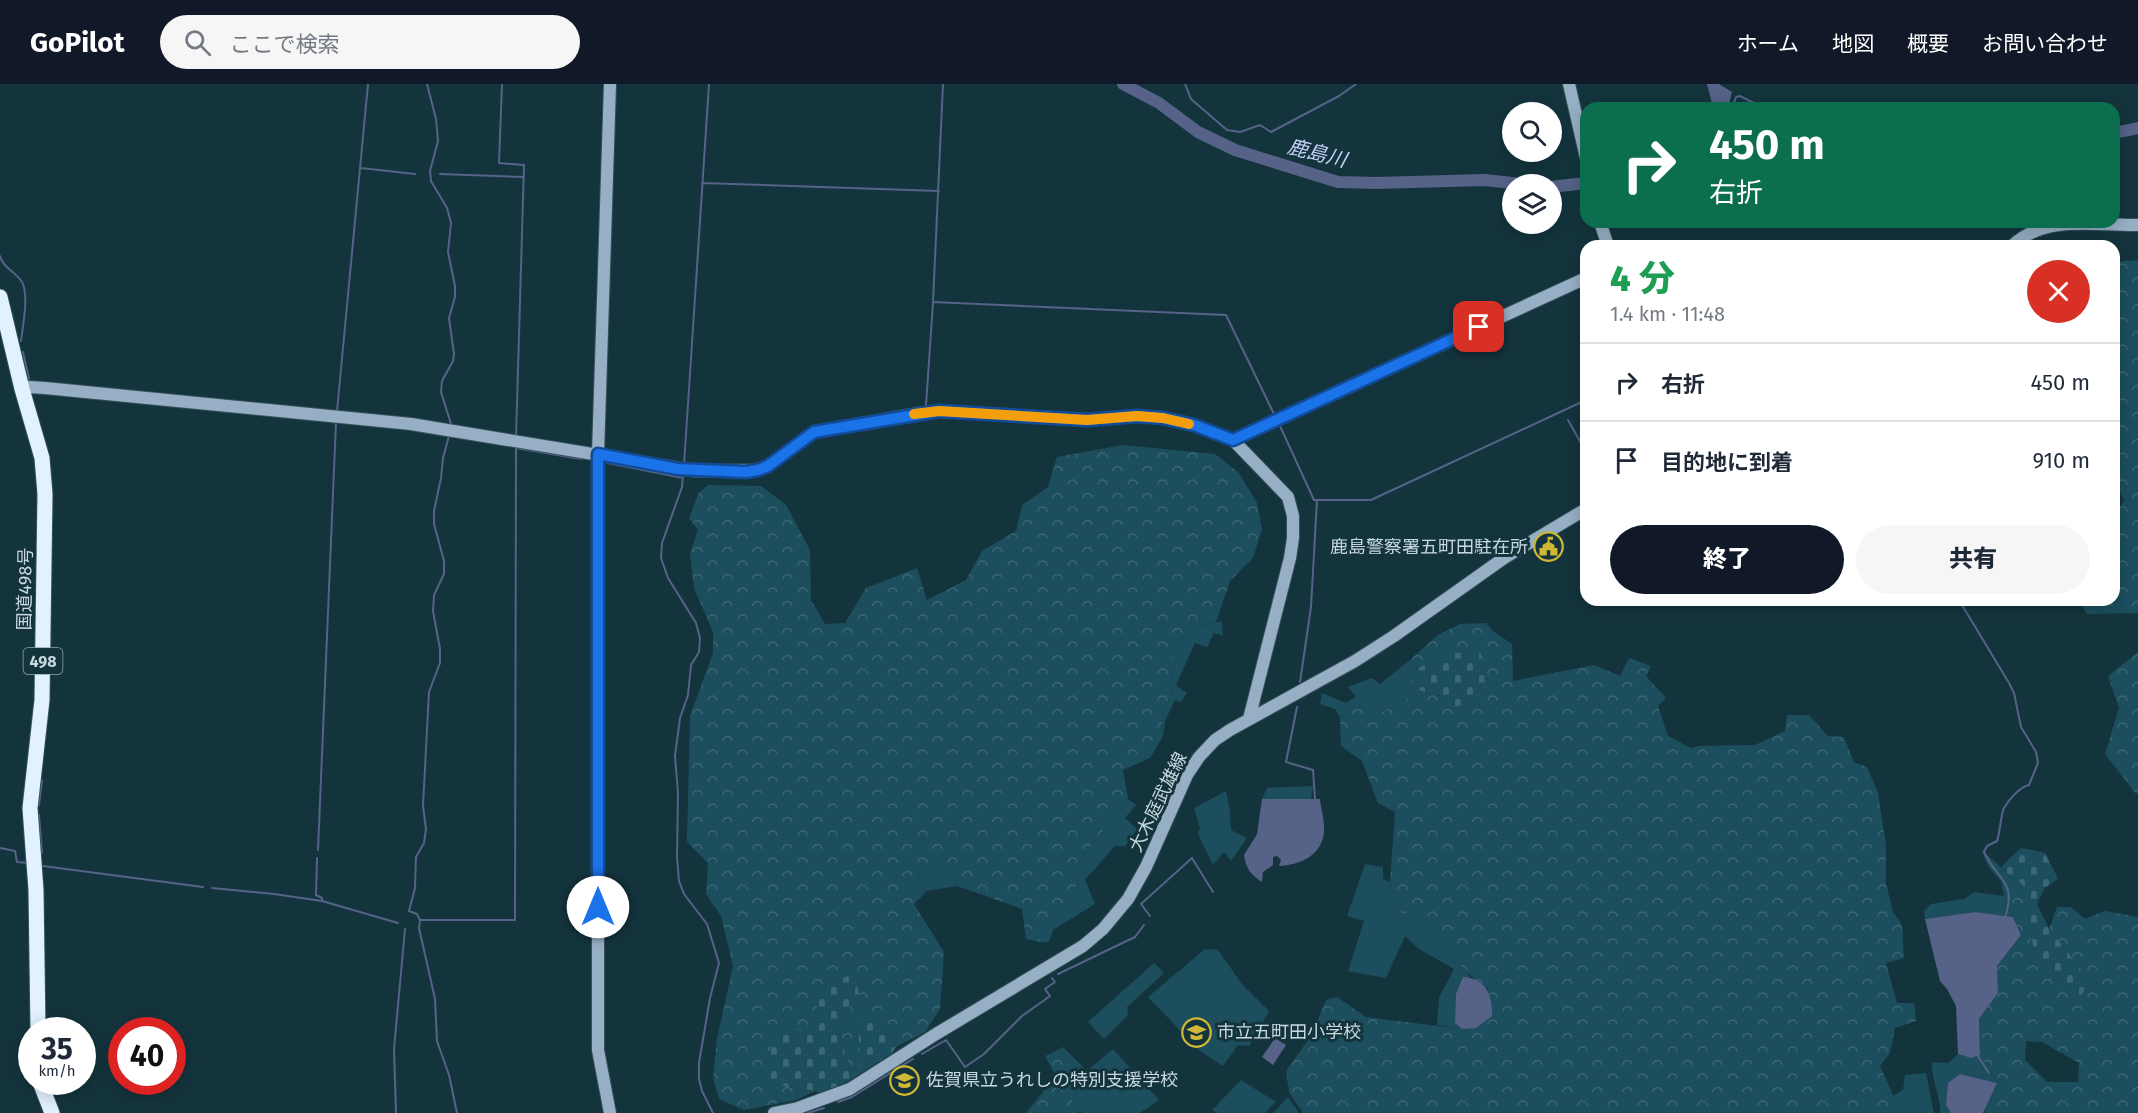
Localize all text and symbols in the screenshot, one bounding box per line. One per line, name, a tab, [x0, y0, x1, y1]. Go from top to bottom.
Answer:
search box	[160, 15, 580, 69]
text: GoPilot	[30, 26, 124, 59]
icon: search	[181, 26, 214, 59]
text: ここで検索	[229, 31, 339, 58]
text: ホーム	[1737, 31, 1799, 57]
text: 地図	[1832, 31, 1874, 57]
text: 概要	[1907, 31, 1949, 57]
text: お問い合わせ	[1982, 31, 2108, 57]
map controls	[1502, 102, 1562, 234]
button: search	[1502, 102, 1562, 162]
text: 450 m	[1709, 120, 1825, 170]
icon: right	[1610, 126, 1688, 204]
water label: 鹿島川	[1285, 134, 1351, 172]
button: layers	[1502, 174, 1562, 234]
text: 右折	[1709, 177, 1763, 209]
text: 4 分	[1610, 257, 1675, 301]
button: close	[2027, 260, 2090, 323]
pin	[1453, 301, 1504, 352]
text: 1.4 km · 11:48	[1610, 302, 1725, 326]
icon: arrive	[1462, 310, 1495, 343]
icon: right	[1610, 366, 1643, 399]
text: 450 m	[2031, 369, 2090, 396]
text: 右折	[1661, 371, 1705, 398]
icon: arrive	[1610, 444, 1643, 477]
text: 910 m	[2032, 447, 2090, 474]
text: 目的地に到着	[1661, 449, 1793, 476]
button: 終了	[1610, 525, 1844, 594]
button: 共有	[1856, 525, 2090, 594]
public building icon: 鹿島警察署五町田駐在所	[1533, 531, 1565, 563]
place label: 鹿島警察署五町田駐在所	[1330, 536, 1528, 558]
street label: 国道498号	[13, 548, 37, 630]
road number: 498	[24, 648, 63, 674]
street label: 大木庭武雄線	[1124, 749, 1192, 855]
position arrow	[566, 875, 630, 939]
school or university icon: 市立五町田小学校	[1180, 1016, 1212, 1048]
speed limit sign: 40	[108, 1017, 186, 1095]
place label: 市立五町田小学校	[1217, 1021, 1361, 1043]
text: 35	[41, 1031, 73, 1067]
text: km/h	[38, 1062, 76, 1080]
school or university icon: 佐賀県立うれしの特別支援学校	[889, 1064, 921, 1096]
place label: 佐賀県立うれしの特別支援学校	[926, 1069, 1178, 1091]

